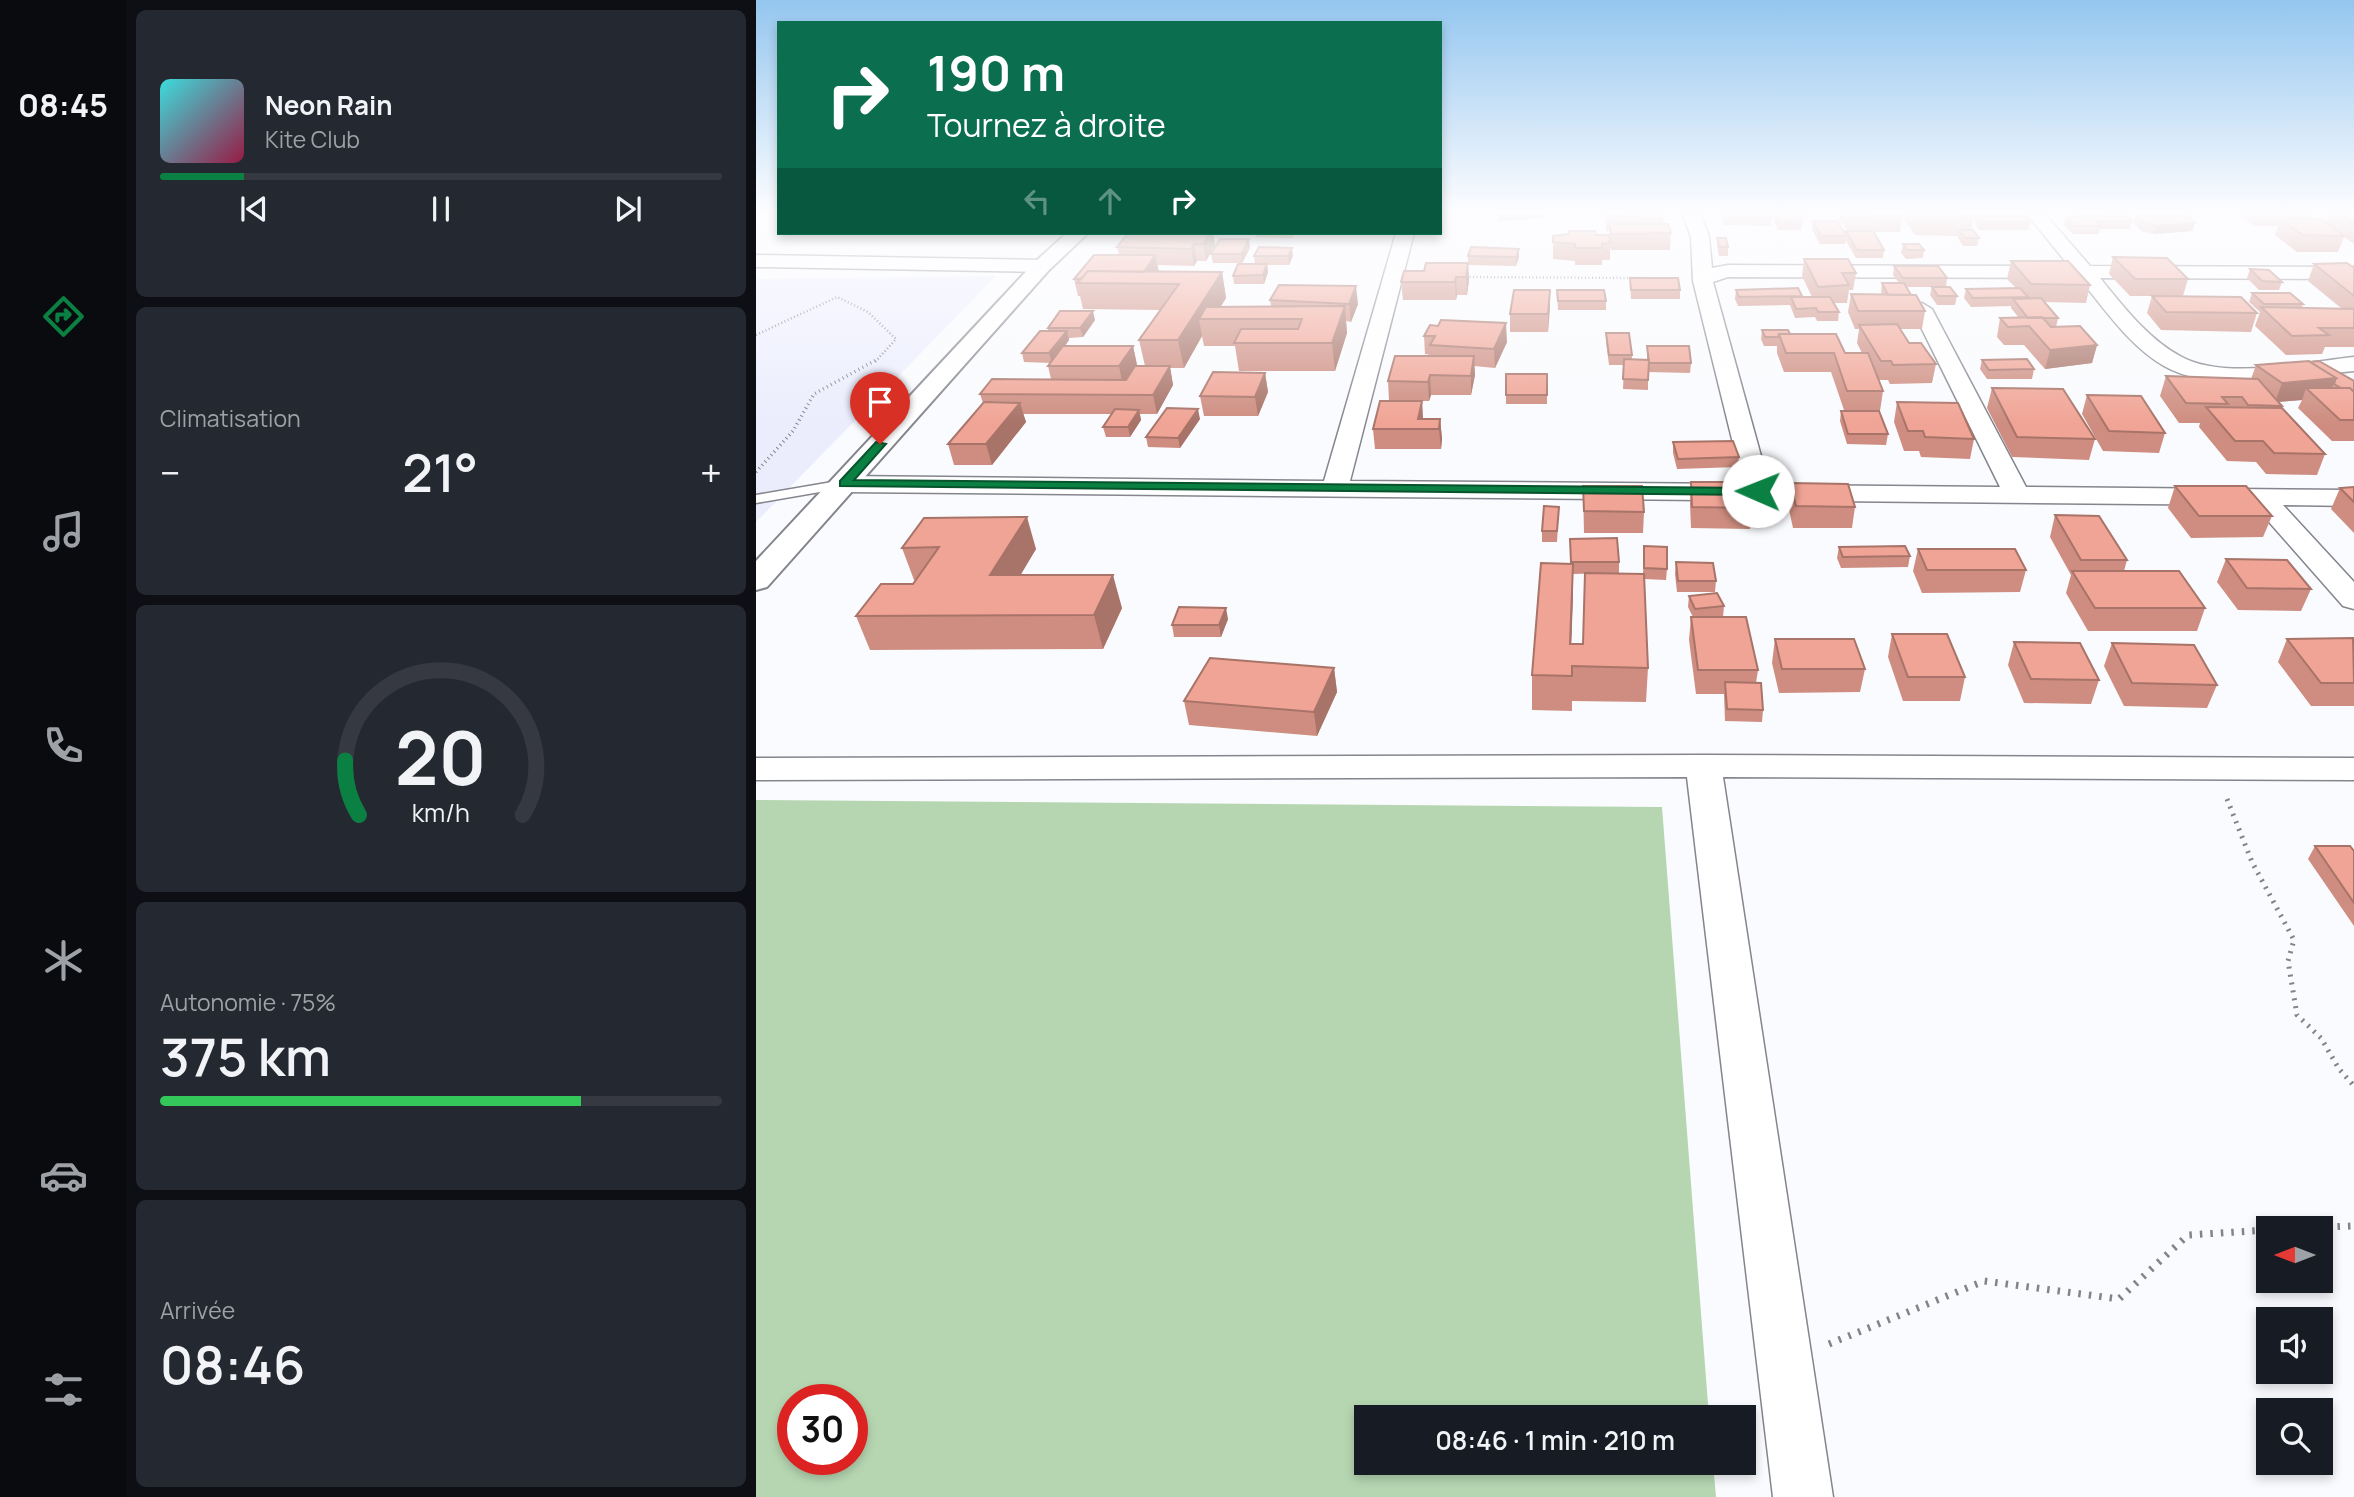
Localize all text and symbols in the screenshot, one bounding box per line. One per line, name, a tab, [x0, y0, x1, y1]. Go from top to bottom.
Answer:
text: 190 m	[927, 39, 1065, 106]
icon: right	[812, 49, 903, 140]
text: 08:45	[18, 83, 108, 127]
text: Neon Rain	[265, 87, 393, 123]
text: Tournez à droite	[927, 103, 1166, 147]
text: Kite Club	[265, 123, 360, 155]
icon: left	[1018, 182, 1056, 220]
icon: ahead	[1091, 182, 1129, 220]
icon: right	[1164, 182, 1202, 220]
icon: previous	[235, 190, 273, 228]
icon: pause	[422, 190, 460, 228]
icon: next	[609, 190, 647, 228]
icon: directions	[39, 292, 88, 341]
pin	[850, 372, 910, 444]
icon: arrive	[861, 383, 899, 421]
text: Climatisation	[160, 402, 301, 434]
text: 21°	[402, 437, 478, 508]
text: −	[160, 446, 181, 498]
text: +	[700, 446, 722, 498]
position arrow	[1721, 454, 1795, 528]
icon: music	[39, 507, 88, 556]
text: 20	[395, 707, 487, 807]
icon: phone	[39, 721, 88, 770]
text: km/h	[412, 794, 470, 829]
icon: climate	[39, 936, 88, 985]
text: Autonomie · 75%	[160, 986, 336, 1018]
text: 375 km	[160, 1021, 331, 1092]
icon: car	[39, 1151, 88, 1200]
north arrow	[2256, 1216, 2333, 1293]
map controls	[2256, 1216, 2333, 1475]
text: Arrivée	[160, 1294, 235, 1326]
button: sound	[2256, 1307, 2333, 1384]
text: 08:46	[160, 1329, 305, 1400]
icon: filters	[39, 1365, 88, 1414]
speed limit sign: 30	[777, 1384, 868, 1475]
button: search	[2256, 1398, 2333, 1475]
text: 08:46 · 1 min · 210 m	[1435, 1422, 1675, 1458]

